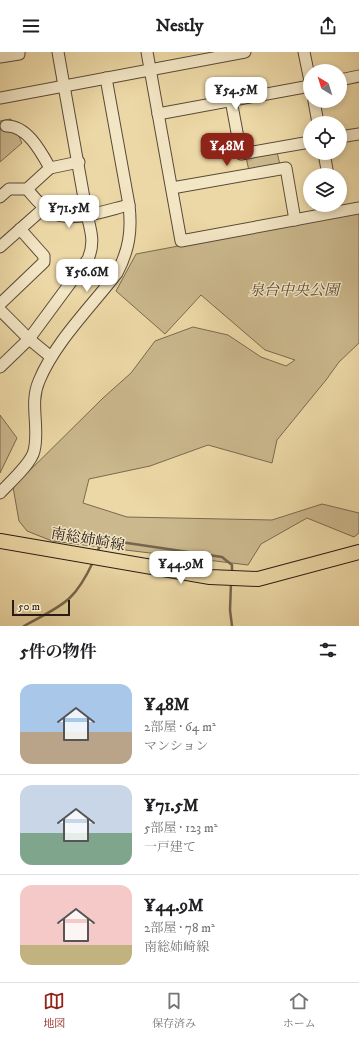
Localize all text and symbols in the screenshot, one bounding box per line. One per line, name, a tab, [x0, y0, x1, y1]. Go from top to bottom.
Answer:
icon: menu	[20, 15, 42, 37]
text: Nestly	[156, 15, 203, 37]
icon: share	[317, 15, 339, 37]
north arrow	[303, 64, 347, 108]
map controls	[303, 64, 347, 212]
pin: ¥54.5M	[203, 77, 269, 111]
text: ¥54.5M	[214, 82, 258, 98]
button: locate	[303, 116, 347, 160]
pin: ¥48M	[203, 133, 251, 167]
text: ¥48M	[210, 138, 244, 154]
button: layers	[303, 168, 347, 212]
pin: ¥71.5M	[36, 195, 102, 229]
text: ¥71.5M	[48, 200, 90, 216]
pin: ¥56.6M	[54, 259, 120, 293]
text: ¥56.6M	[65, 264, 109, 280]
park label: 泉台中央公園	[249, 281, 342, 300]
street label: 南総姉崎線	[49, 524, 127, 555]
pin: ¥44.9M	[148, 551, 214, 585]
text: ¥44.9M	[158, 556, 204, 572]
scale bar	[12, 598, 70, 617]
text: 50 m	[18, 600, 40, 614]
icon: filters	[317, 639, 339, 661]
text: 5件の物件	[20, 641, 96, 663]
text: ¥48M	[144, 694, 189, 716]
icon: home	[52, 700, 100, 748]
text: 2部屋 · 64 m²	[144, 719, 216, 735]
text: マンション	[144, 738, 208, 754]
text: ¥71.5M	[144, 795, 198, 817]
icon: home	[52, 801, 100, 849]
text: 5部屋 · 123 m²	[144, 820, 218, 836]
text: 一戸建て	[144, 839, 196, 855]
text: ¥44.9M	[144, 895, 203, 917]
icon: home	[52, 901, 100, 949]
text: 2部屋 · 78 m²	[144, 920, 215, 936]
text: 南総姉崎線	[144, 939, 209, 955]
tab: 地図	[43, 990, 65, 1031]
tab: 保存済み	[152, 990, 196, 1031]
tab: ホーム	[283, 990, 316, 1031]

